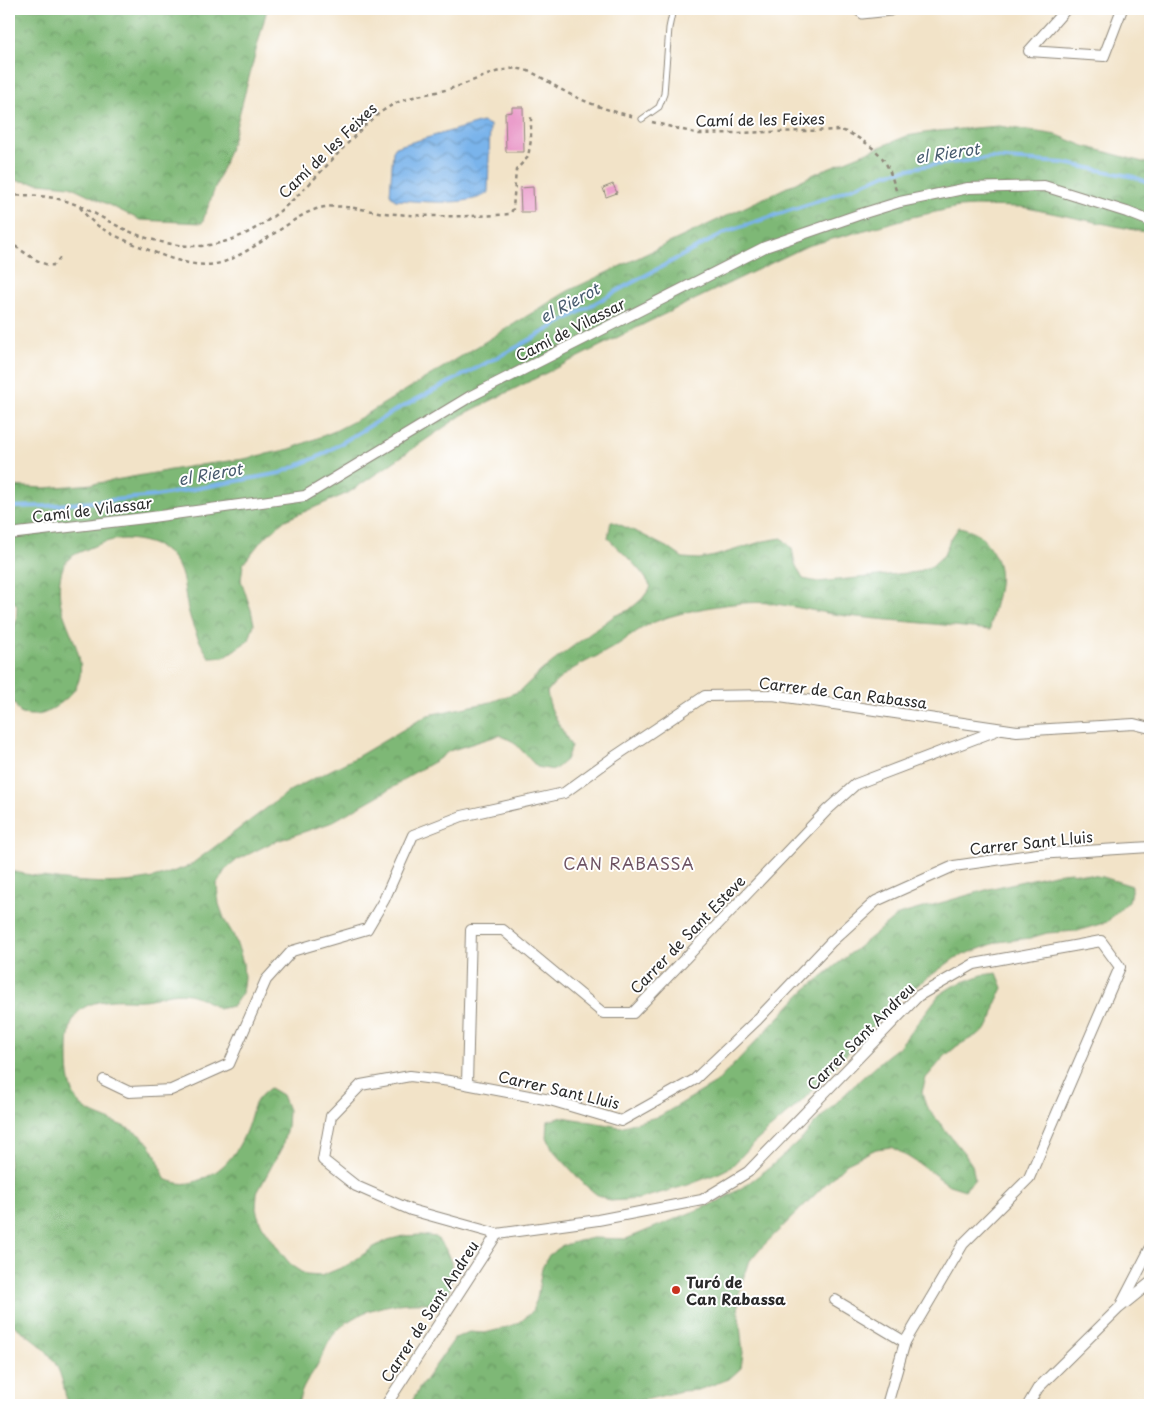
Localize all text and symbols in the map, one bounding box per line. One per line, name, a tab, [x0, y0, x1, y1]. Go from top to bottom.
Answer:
street label: Camí de les Feixes	[272, 97, 382, 203]
street label: Camí de les Feixes	[695, 106, 825, 132]
water label: el Rierot	[913, 135, 983, 168]
water label: el Rierot	[535, 275, 605, 328]
street label: Camí de Vilassar	[511, 291, 629, 367]
water label: el Rierot	[176, 455, 246, 490]
street label: Camí de Vilassar	[31, 490, 154, 528]
street label: Carrer de Can Rabassa	[758, 670, 929, 714]
street label: Carrer Sant Lluis	[968, 824, 1094, 860]
district label: CAN RABASSA	[563, 851, 695, 875]
street label: Carrer de Sant Esteve	[624, 869, 750, 999]
street label: Carrer Sant Andreu	[801, 977, 919, 1095]
street label: Carrer Sant Lluis	[496, 1064, 622, 1114]
street label: Carrer de Sant Andreu	[374, 1236, 484, 1386]
place label: Turó de Can Rabassa	[686, 1270, 786, 1310]
marker: Turó de Can Rabassa	[670, 1284, 682, 1296]

